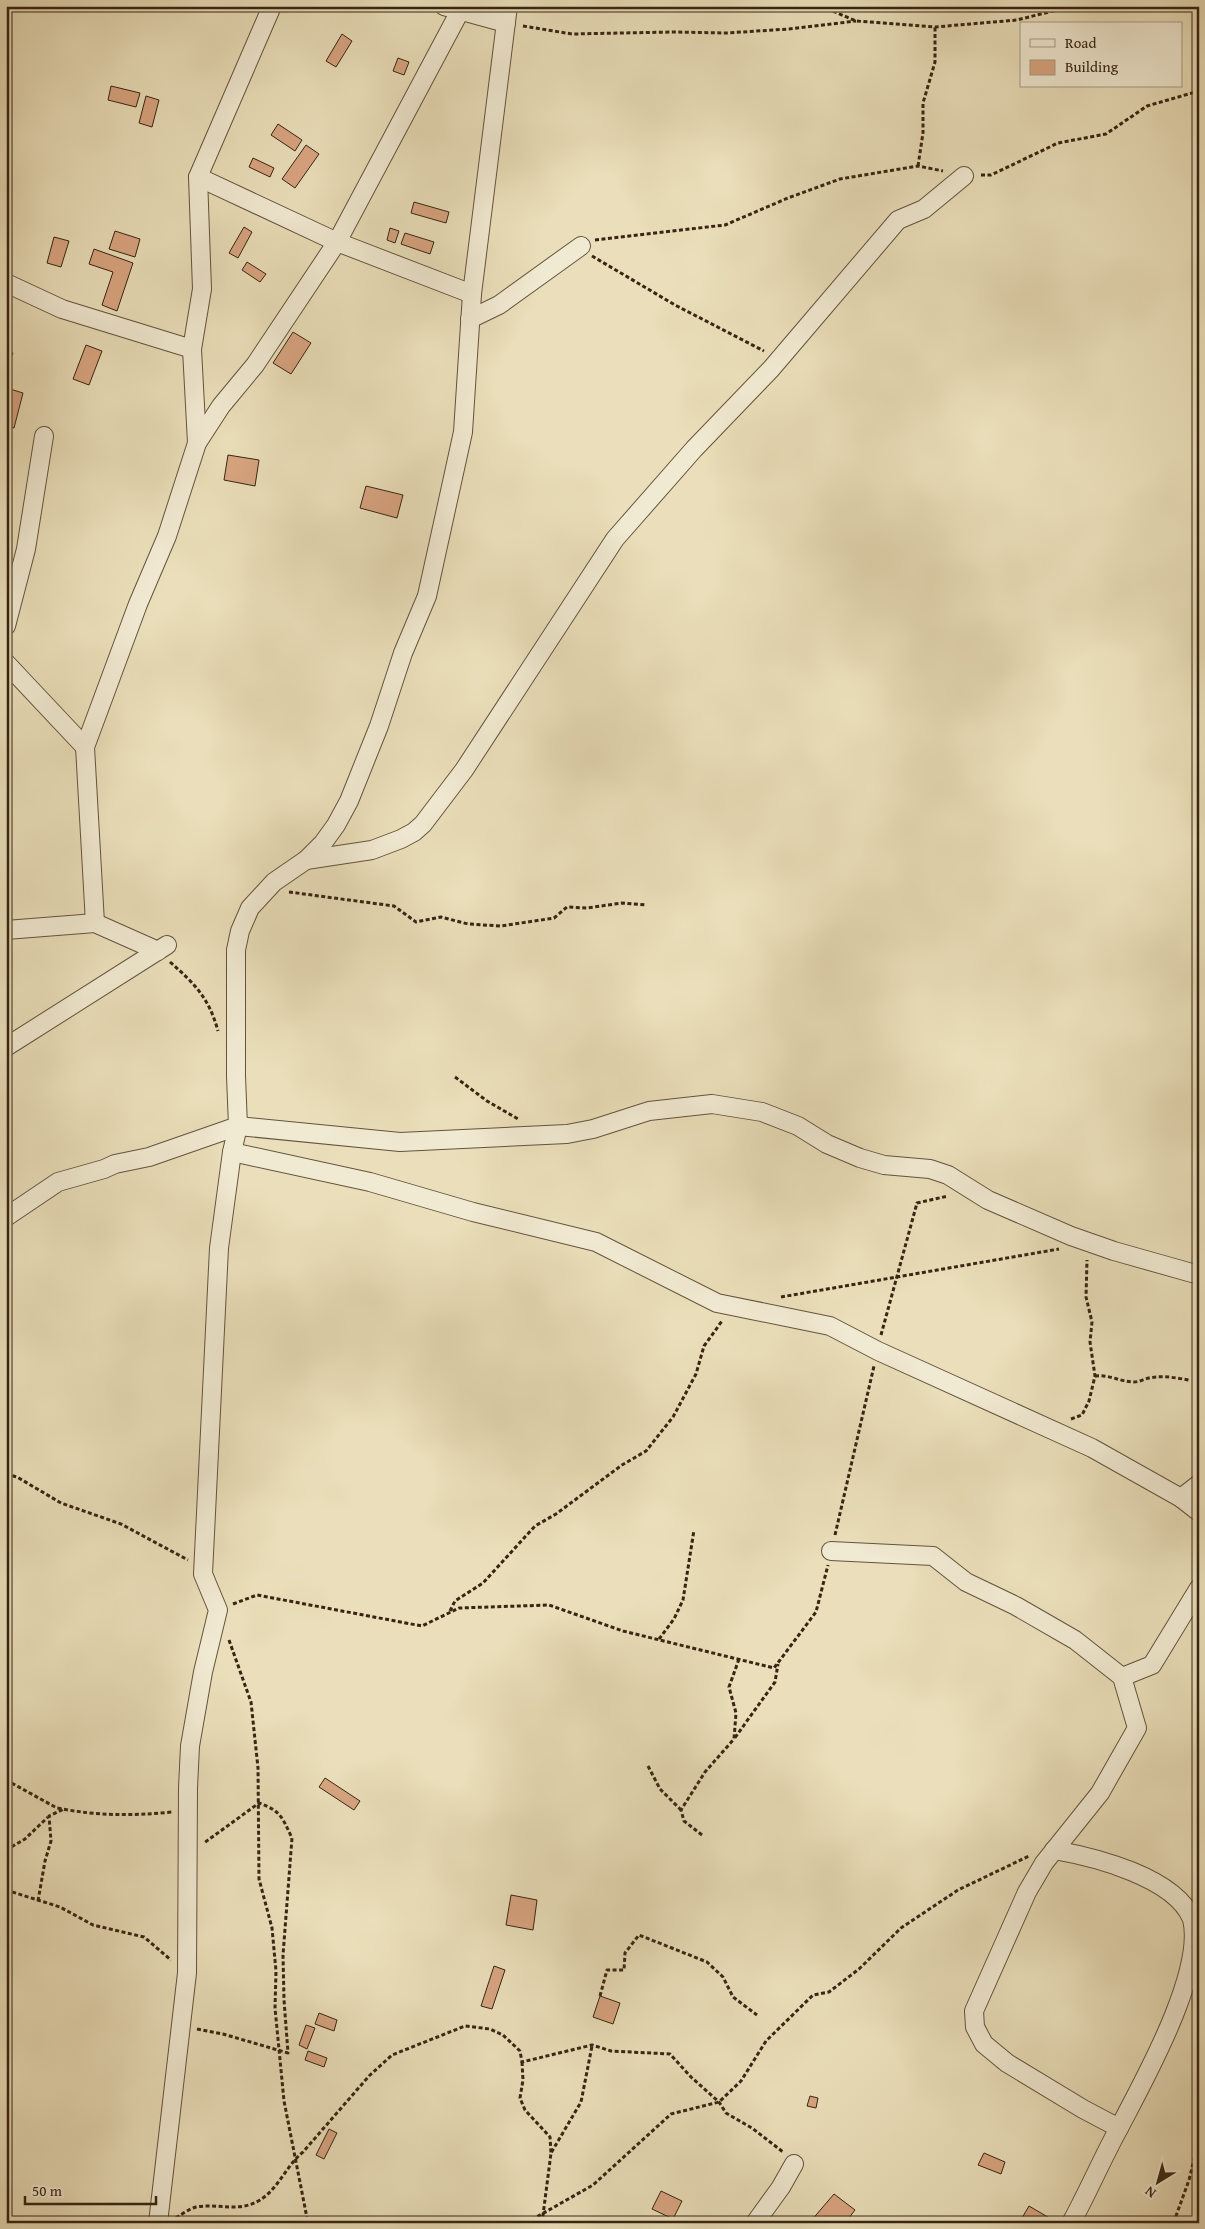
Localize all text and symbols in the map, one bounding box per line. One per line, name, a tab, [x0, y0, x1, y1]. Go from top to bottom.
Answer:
legend	[1020, 22, 1182, 88]
text: Road	[1065, 32, 1096, 53]
text: Building	[1065, 56, 1119, 77]
north arrow	[1132, 2156, 1182, 2206]
scale bar	[25, 2174, 156, 2206]
text: 50 m	[32, 2180, 63, 2201]
text: N	[1140, 2181, 1160, 2203]

